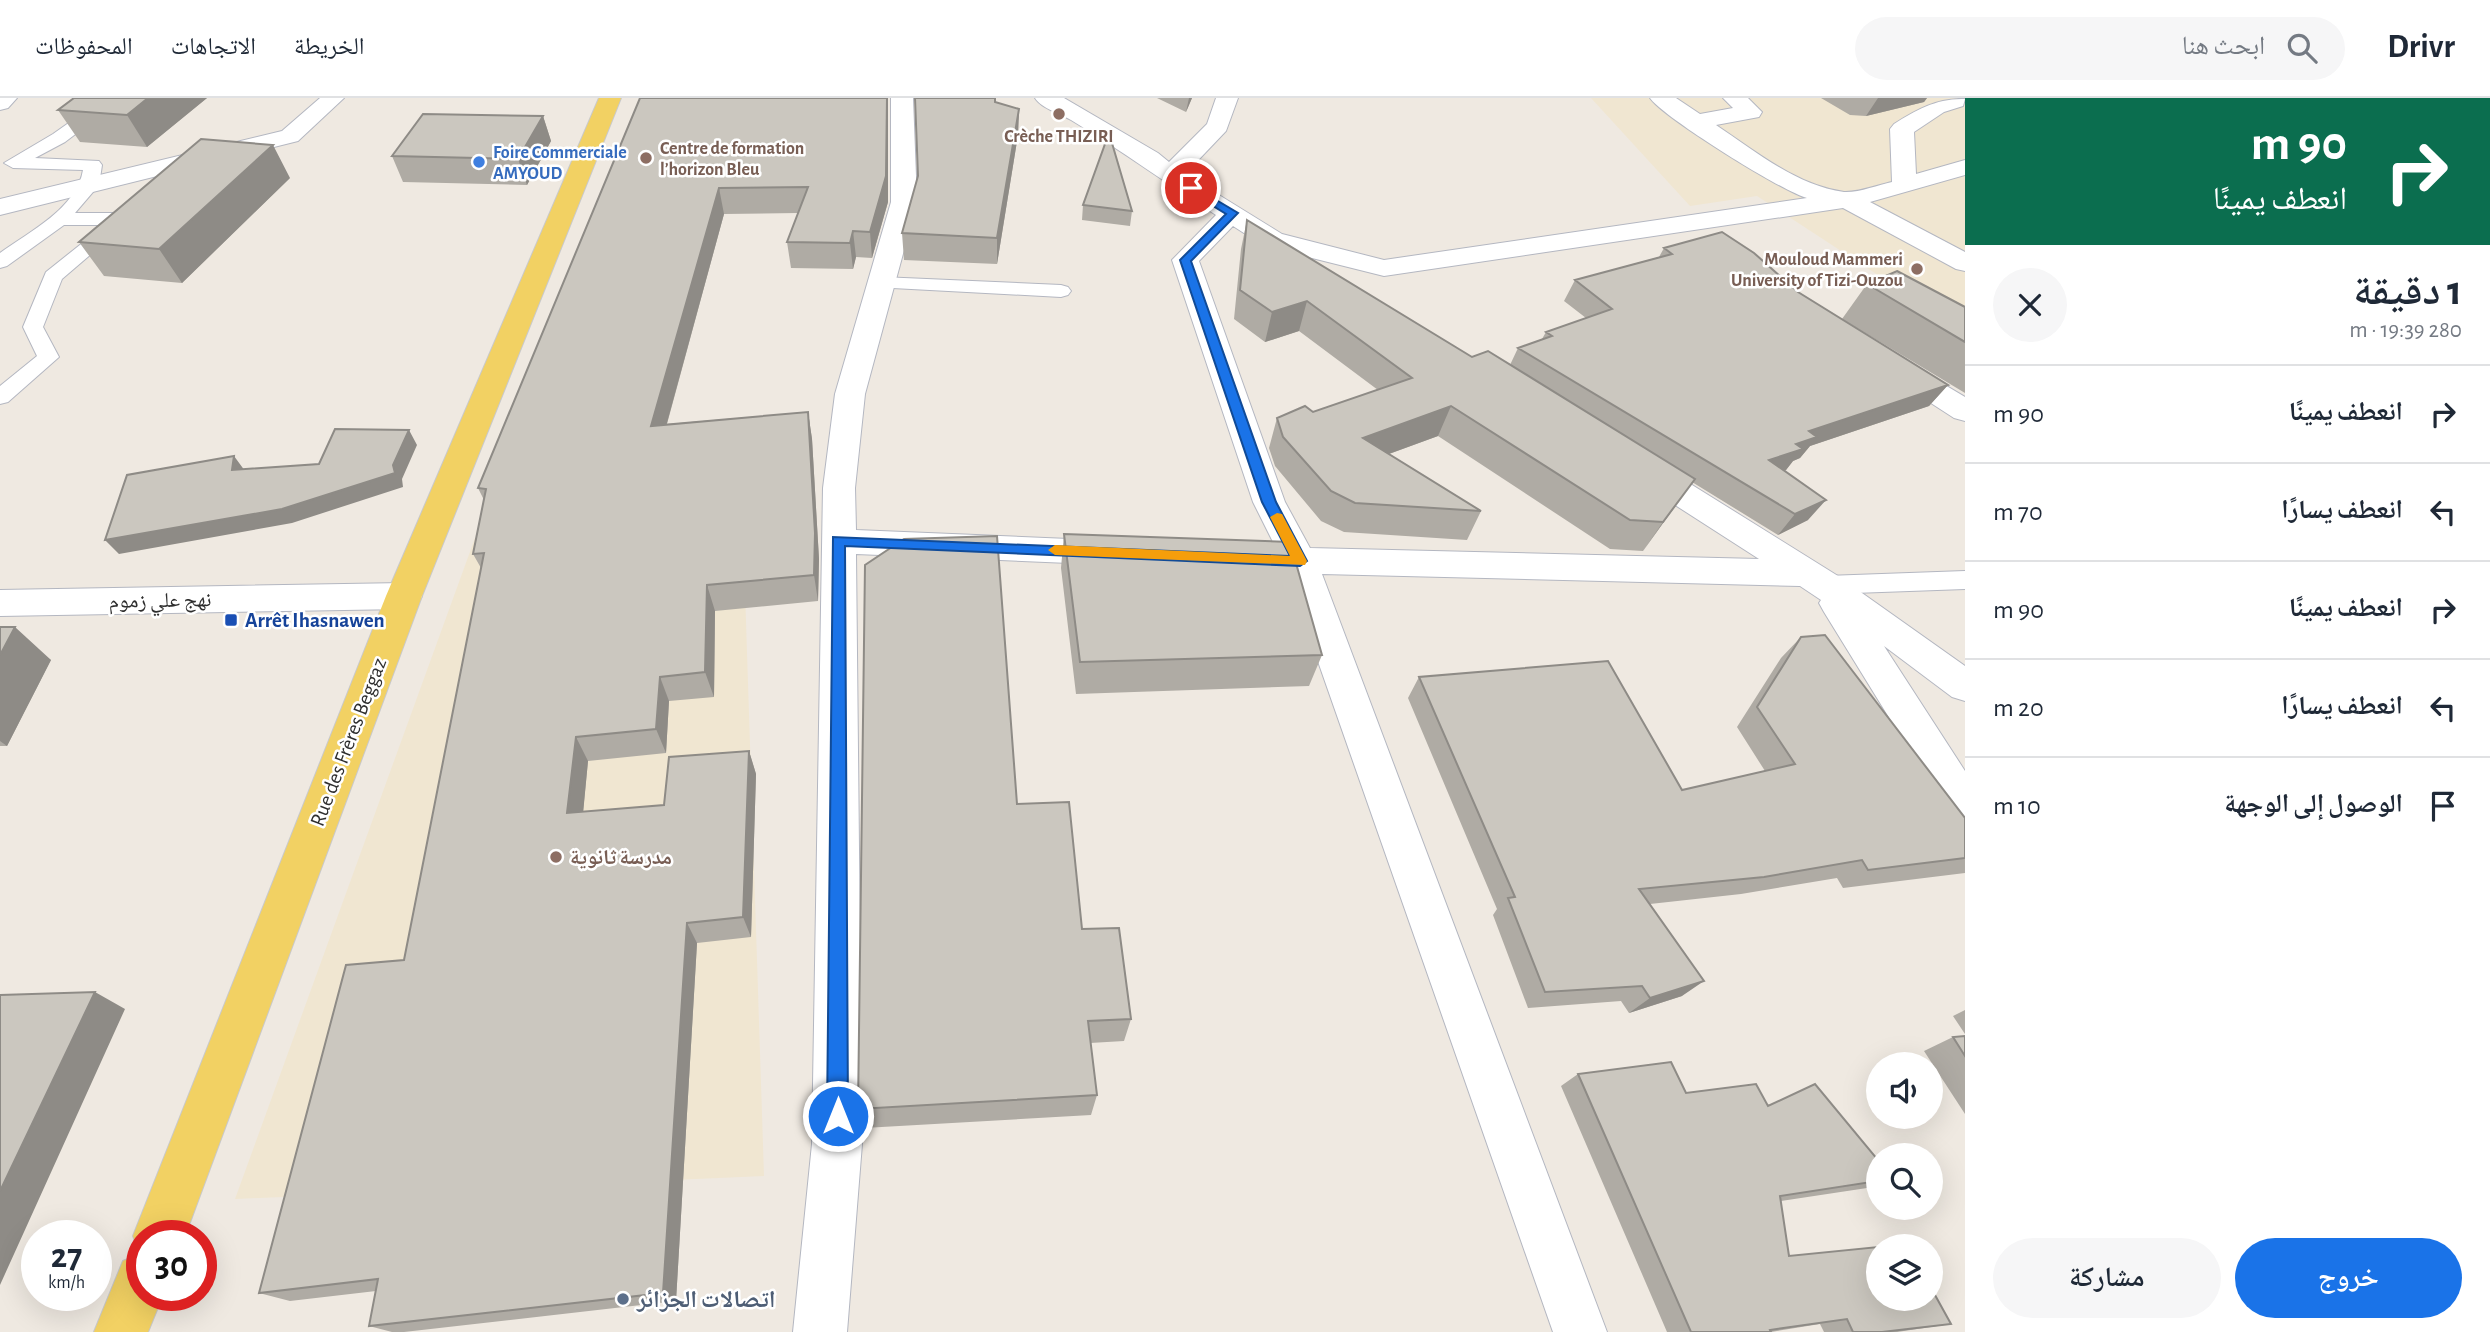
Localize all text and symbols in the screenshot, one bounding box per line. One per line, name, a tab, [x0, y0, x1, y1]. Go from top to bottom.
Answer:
search box	[1855, 17, 2345, 80]
icon: search	[2283, 29, 2321, 67]
text: Drivr	[2387, 31, 2455, 64]
text: ابحث هنا	[2182, 33, 2265, 59]
text: المحفوظات	[35, 35, 133, 59]
text: الاتجاهات	[171, 35, 256, 59]
text: الخريطة	[294, 35, 365, 59]
marker: Crèche THIZIRI	[1051, 106, 1067, 122]
text: 90 m	[2251, 120, 2347, 169]
icon: right	[2371, 126, 2462, 217]
place label: Crèche THIZIRI	[1004, 128, 1114, 146]
place label: Centre de formation l’horizon Bleu	[660, 140, 804, 179]
place label: Foire Commerciale AMYOUD	[493, 144, 627, 183]
marker: Centre de formation l’horizon Bleu	[638, 150, 654, 166]
marker: Foire Commerciale AMYOUD	[471, 154, 487, 170]
pin	[1161, 158, 1221, 218]
icon: arrive	[1172, 169, 1210, 207]
text: انعطف يمينًا	[2213, 183, 2347, 215]
place label: Mouloud Mammeri University of Tizi-Ouzou	[1731, 251, 1904, 290]
marker: Mouloud Mammeri University of Tizi-Ouzou	[1909, 261, 1925, 277]
button: close	[1993, 268, 2067, 342]
text: 1 دقيقة	[2353, 270, 2462, 312]
text: 280 m · 19:39	[2349, 319, 2462, 342]
icon: right	[2424, 395, 2462, 433]
text: انعطف يمينًا	[2289, 399, 2403, 425]
text: 90 m	[1993, 401, 2044, 427]
icon: left	[2424, 493, 2462, 531]
text: انعطف يسارًا	[2281, 497, 2403, 523]
text: 70 m	[1993, 499, 2043, 525]
street label: نهج علي زموم	[109, 589, 212, 617]
icon: right	[2424, 591, 2462, 629]
text: انعطف يمينًا	[2289, 595, 2403, 621]
text: 90 m	[1993, 597, 2044, 623]
place label: Arrêt Ihasnawen	[245, 610, 385, 631]
marker: Arrêt Ihasnawen	[223, 612, 239, 628]
street label: Rue des Frères Beggaz	[307, 655, 390, 829]
icon: left	[2424, 689, 2462, 727]
text: انعطف يسارًا	[2281, 693, 2403, 719]
text: 20 m	[1993, 695, 2044, 721]
icon: arrive	[2424, 787, 2462, 825]
text: الوصول إلى الوجهة	[2224, 791, 2403, 817]
text: 10 m	[1993, 793, 2041, 819]
place label: مدرسة ثانوية	[570, 847, 672, 869]
marker: مدرسة ثانوية	[548, 849, 564, 865]
map controls	[1866, 1052, 1943, 1311]
button: sound	[1866, 1052, 1943, 1129]
position arrow	[801, 1079, 875, 1153]
button: search	[1866, 1143, 1943, 1220]
speed limit sign: 30	[126, 1220, 217, 1311]
button: layers	[1866, 1234, 1943, 1311]
button: مشاركة	[1993, 1238, 2221, 1318]
button: خروج	[2235, 1238, 2462, 1318]
text: 27	[51, 1239, 82, 1274]
text: km/h	[48, 1274, 85, 1292]
place label: اتصالات الجزائر	[636, 1288, 776, 1312]
marker: اتصالات الجزائر	[615, 1291, 631, 1307]

